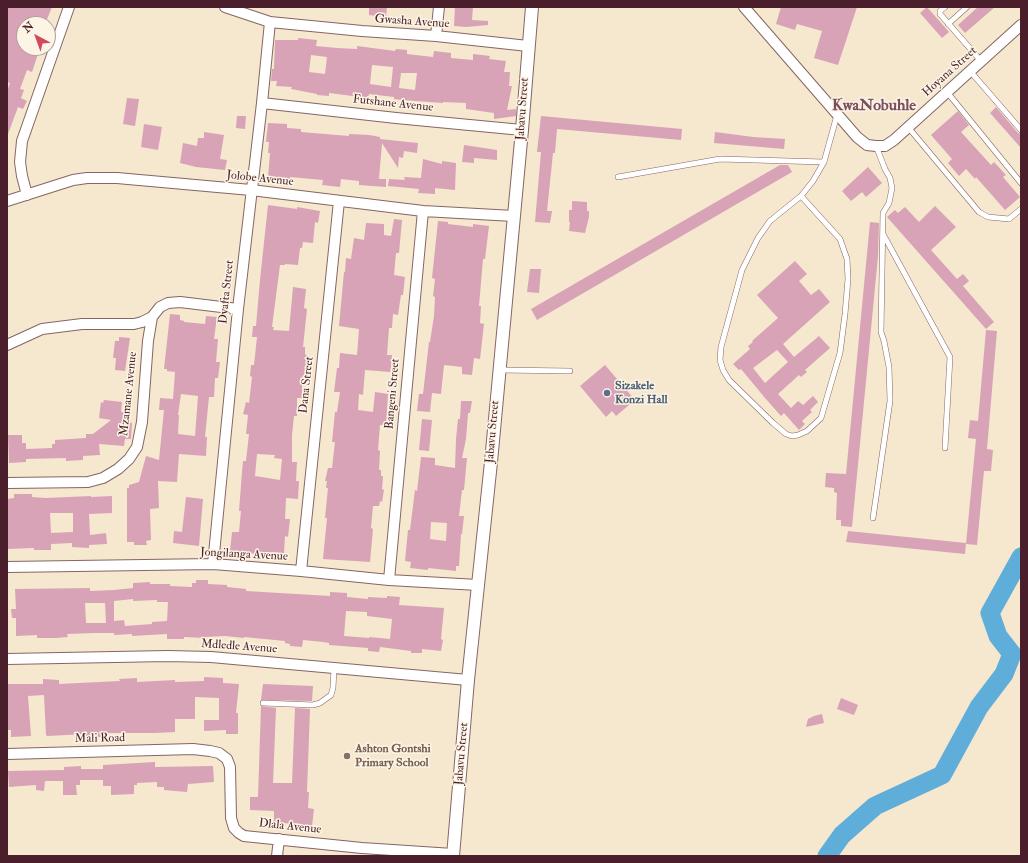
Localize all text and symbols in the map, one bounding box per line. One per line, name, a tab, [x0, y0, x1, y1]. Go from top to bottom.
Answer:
street label: Gwasha Avenue	[374, 12, 450, 32]
north arrow	[16, 16, 56, 56]
text: N	[20, 19, 36, 35]
street label: Hoyana Street	[920, 44, 980, 100]
street label: Jabavu Street	[514, 77, 532, 141]
street label: Futshane Avenue	[352, 93, 434, 115]
district label: KwaNobuhle	[832, 97, 916, 117]
street label: Jolobe Avenue	[226, 168, 294, 190]
street label: Dyafta Street	[216, 259, 238, 325]
street label: Mzamane Avenue	[117, 351, 141, 437]
street label: Dana Street	[297, 356, 317, 414]
street label: Bangeni Street	[383, 358, 403, 430]
place label: Sizakele Konzi Hall	[615, 379, 668, 407]
marker: Sizakele Konzi Hall	[602, 388, 612, 398]
street label: Jabavu Street	[483, 400, 503, 464]
street label: Jongilanga Avenue	[200, 546, 288, 564]
street label: Mdledle Avenue	[200, 637, 278, 657]
street label: Jabavu Street	[452, 722, 472, 786]
street label: Mali Road	[75, 731, 125, 747]
place label: Ashton Gontshi Primary School	[355, 742, 431, 770]
marker: Ashton Gontshi Primary School	[342, 751, 352, 761]
street label: Dlala Avenue	[258, 817, 322, 837]

